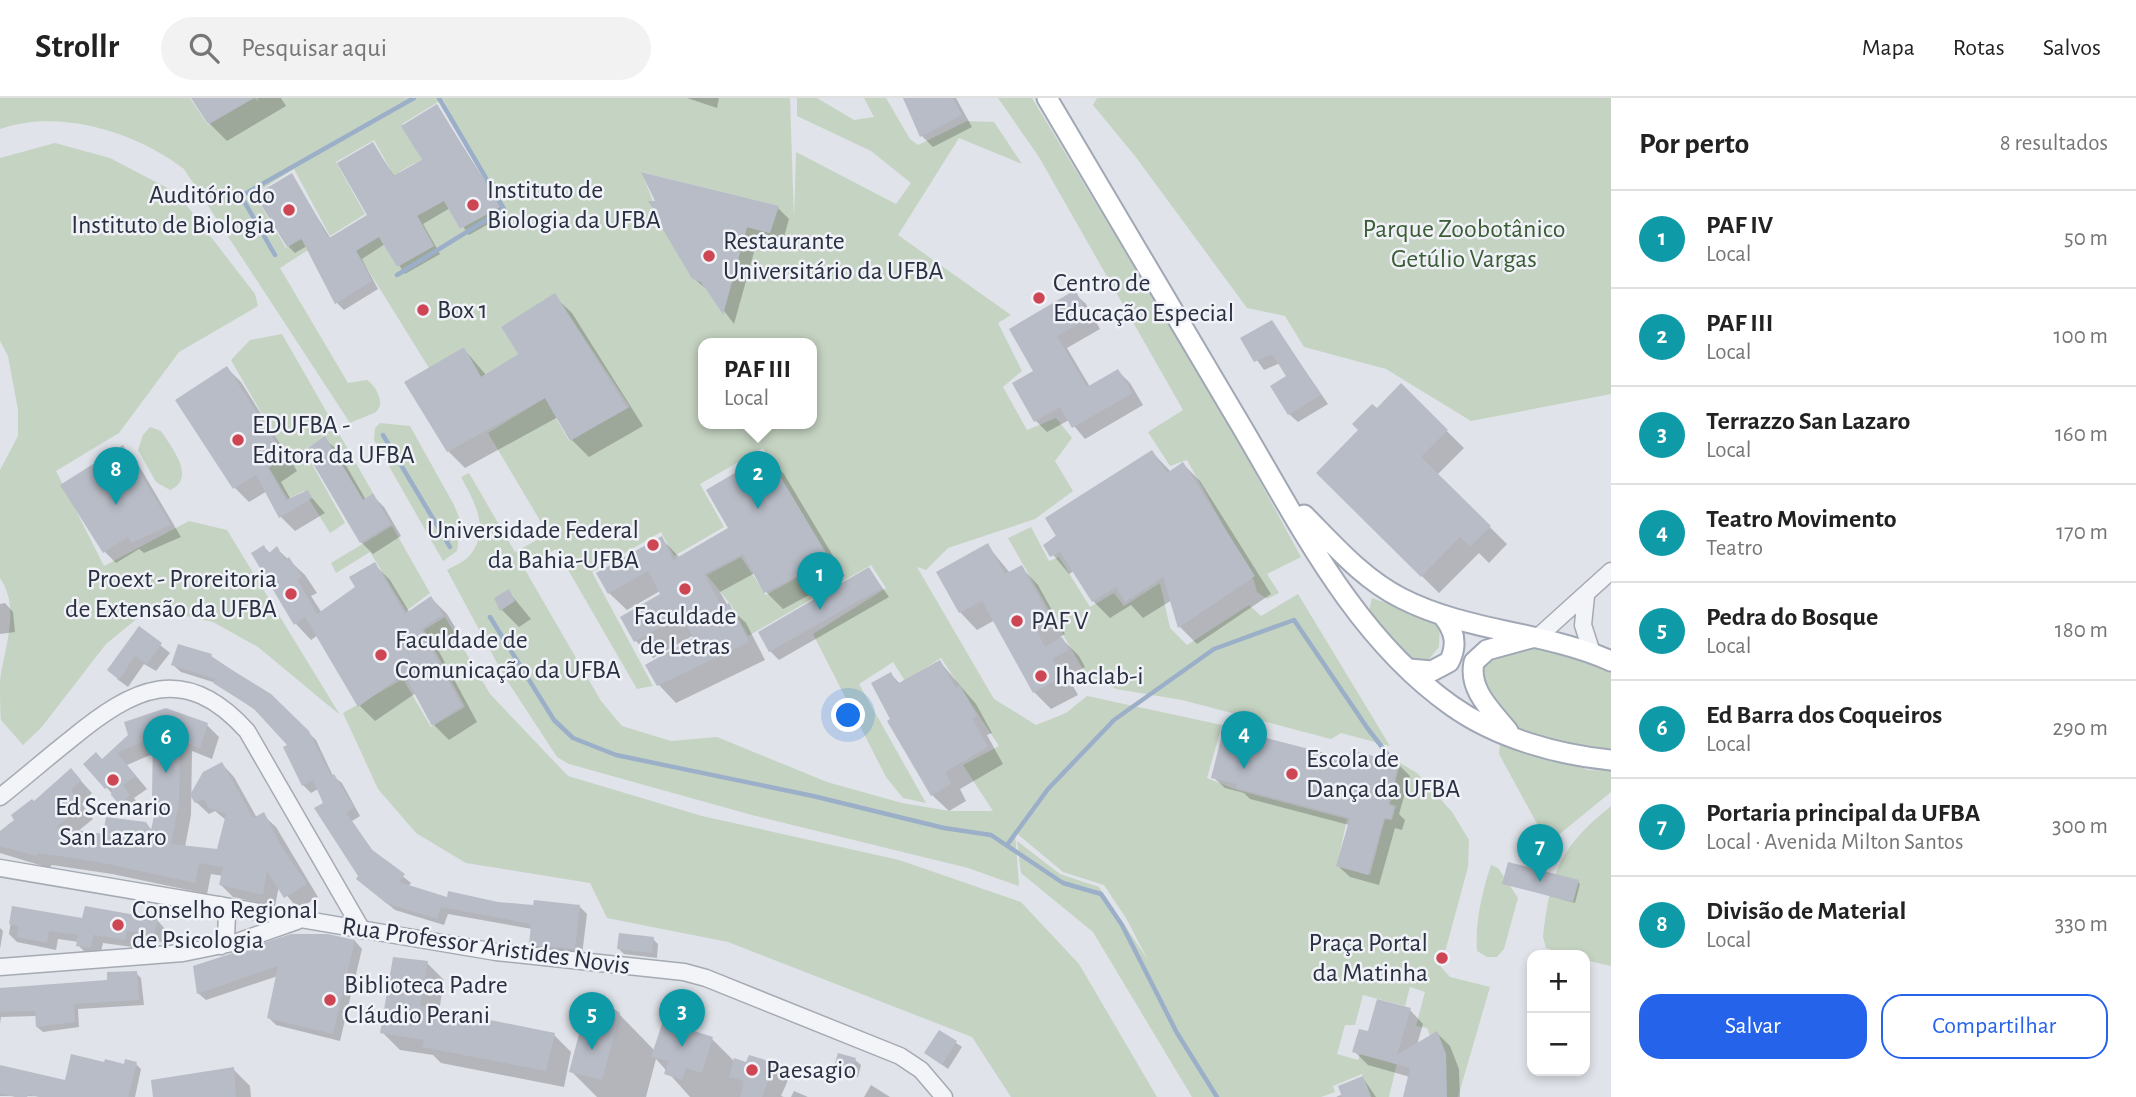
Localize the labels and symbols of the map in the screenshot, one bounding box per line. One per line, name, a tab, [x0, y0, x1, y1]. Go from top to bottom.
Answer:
place label: Instituto de Biologia da UFBA	[487, 177, 661, 233]
place label: Auditório do Instituto de Biologia	[71, 182, 275, 238]
marker: Instituto de Biologia da UFBA	[465, 197, 481, 213]
marker: Auditório do Instituto de Biologia	[281, 202, 297, 218]
park label: Parque Zoobotânico Getúlio Vargas	[1363, 216, 1565, 272]
place label: Restaurante Universitário da UFBA	[723, 228, 943, 284]
marker: Restaurante Universitário da UFBA	[701, 248, 717, 264]
place label: Centro de Educação Especial	[1053, 270, 1234, 326]
marker: Centro de Educação Especial	[1031, 290, 1047, 306]
place label: Box 1	[437, 297, 488, 323]
marker: Box 1	[415, 302, 431, 318]
place label: EDUFBA - Editora da UFBA	[252, 412, 415, 468]
marker: EDUFBA - Editora da UFBA	[230, 432, 246, 448]
pin: 8	[93, 447, 139, 505]
pin: 2	[735, 451, 781, 509]
place label: Universidade Federal da Bahia-UFBA	[427, 517, 639, 573]
marker: Universidade Federal da Bahia-UFBA	[645, 537, 661, 553]
pin: 1	[797, 552, 843, 610]
place label: Proext - Proreitoria de Extensão da UFBA	[65, 566, 277, 622]
marker: Faculdade de Letras	[677, 581, 693, 597]
marker: Proext - Proreitoria de Extensão da UFBA	[283, 586, 299, 602]
place label: Faculdade de Letras	[633, 603, 737, 659]
place label: PAF V	[1031, 608, 1089, 634]
marker: PAF V	[1009, 613, 1025, 629]
place label: Faculdade de Comunicação da UFBA	[395, 627, 621, 683]
marker: Faculdade de Comunicação da UFBA	[373, 647, 389, 663]
place label: Ihaclab-i	[1055, 663, 1144, 689]
marker: Ihaclab-i	[1033, 668, 1049, 684]
your location	[831, 698, 865, 732]
pin: 4	[1221, 711, 1267, 769]
pin: 6	[143, 715, 189, 773]
place label: Escola de Dança da UFBA	[1306, 746, 1460, 802]
marker: Escola de Dança da UFBA	[1284, 766, 1300, 782]
marker: Ed Scenario San Lazaro	[105, 772, 121, 788]
place label: Ed Scenario San Lazaro	[55, 794, 171, 850]
pin: 7	[1517, 824, 1563, 882]
place label: Conselho Regional de Psicologia	[132, 897, 318, 953]
street label: Rua Professor Aristides Novis	[340, 913, 632, 979]
marker: Conselho Regional de Psicologia	[110, 917, 126, 933]
place label: Praça Portal da Matinha	[1309, 930, 1428, 986]
marker: Praça Portal da Matinha	[1434, 950, 1450, 966]
place label: Biblioteca Padre Cláudio Perani	[344, 972, 508, 1028]
pin: 3	[659, 989, 705, 1047]
marker: Biblioteca Padre Cláudio Perani	[322, 992, 338, 1008]
pin: 5	[569, 992, 615, 1050]
place label: Paesagio	[766, 1057, 856, 1083]
marker: Paesagio	[744, 1062, 760, 1078]

